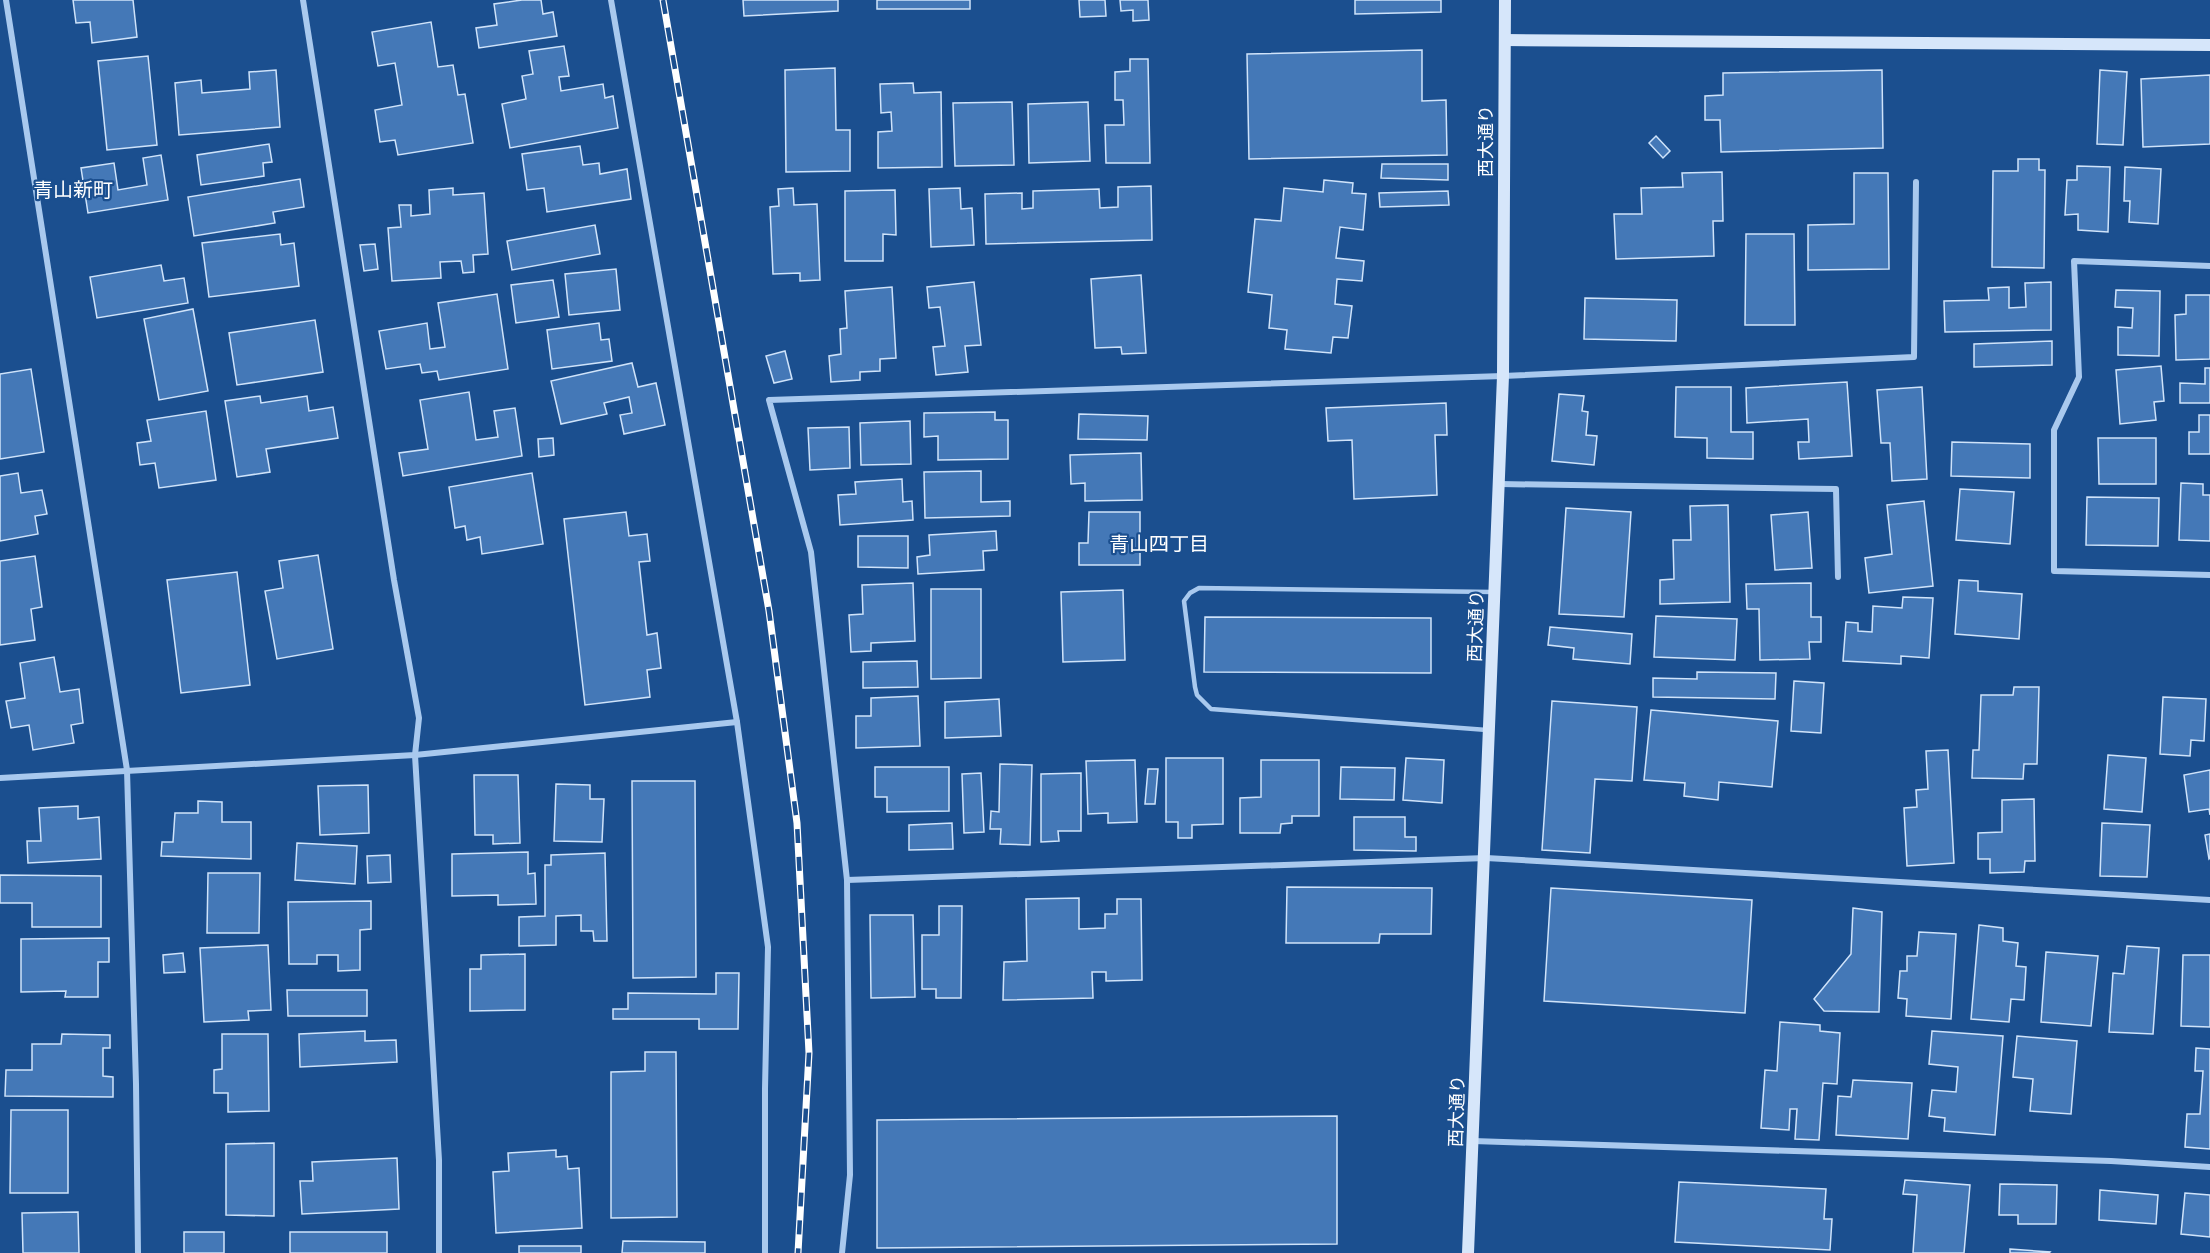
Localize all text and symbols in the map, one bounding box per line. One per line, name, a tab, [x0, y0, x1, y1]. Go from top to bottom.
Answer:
street label: 西大通り	[1475, 105, 1495, 177]
district label: 青山新町	[33, 178, 113, 201]
district label: 青山四丁目	[1109, 532, 1209, 555]
street label: 西大通り	[1464, 590, 1486, 662]
street label: 西大通り	[1445, 1075, 1467, 1147]

